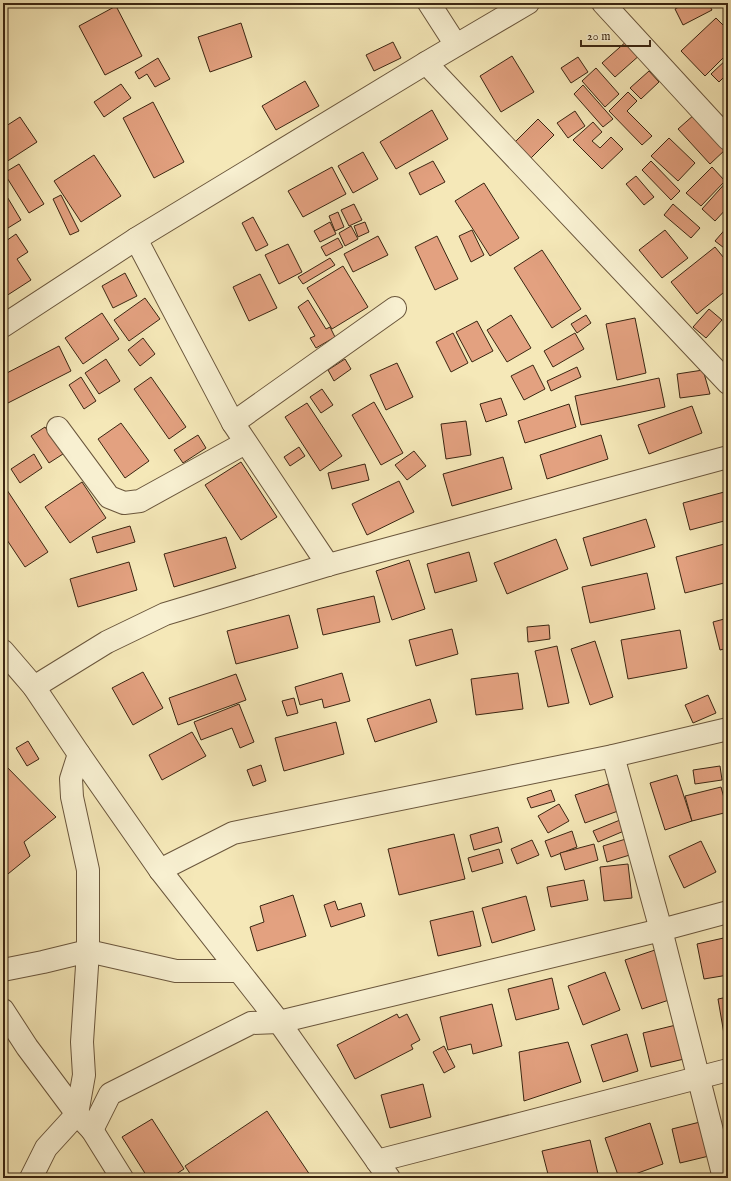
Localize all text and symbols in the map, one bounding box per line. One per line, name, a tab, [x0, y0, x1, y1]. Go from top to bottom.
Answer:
scale bar	[581, 22, 650, 48]
text: 20 m	[587, 29, 610, 44]

